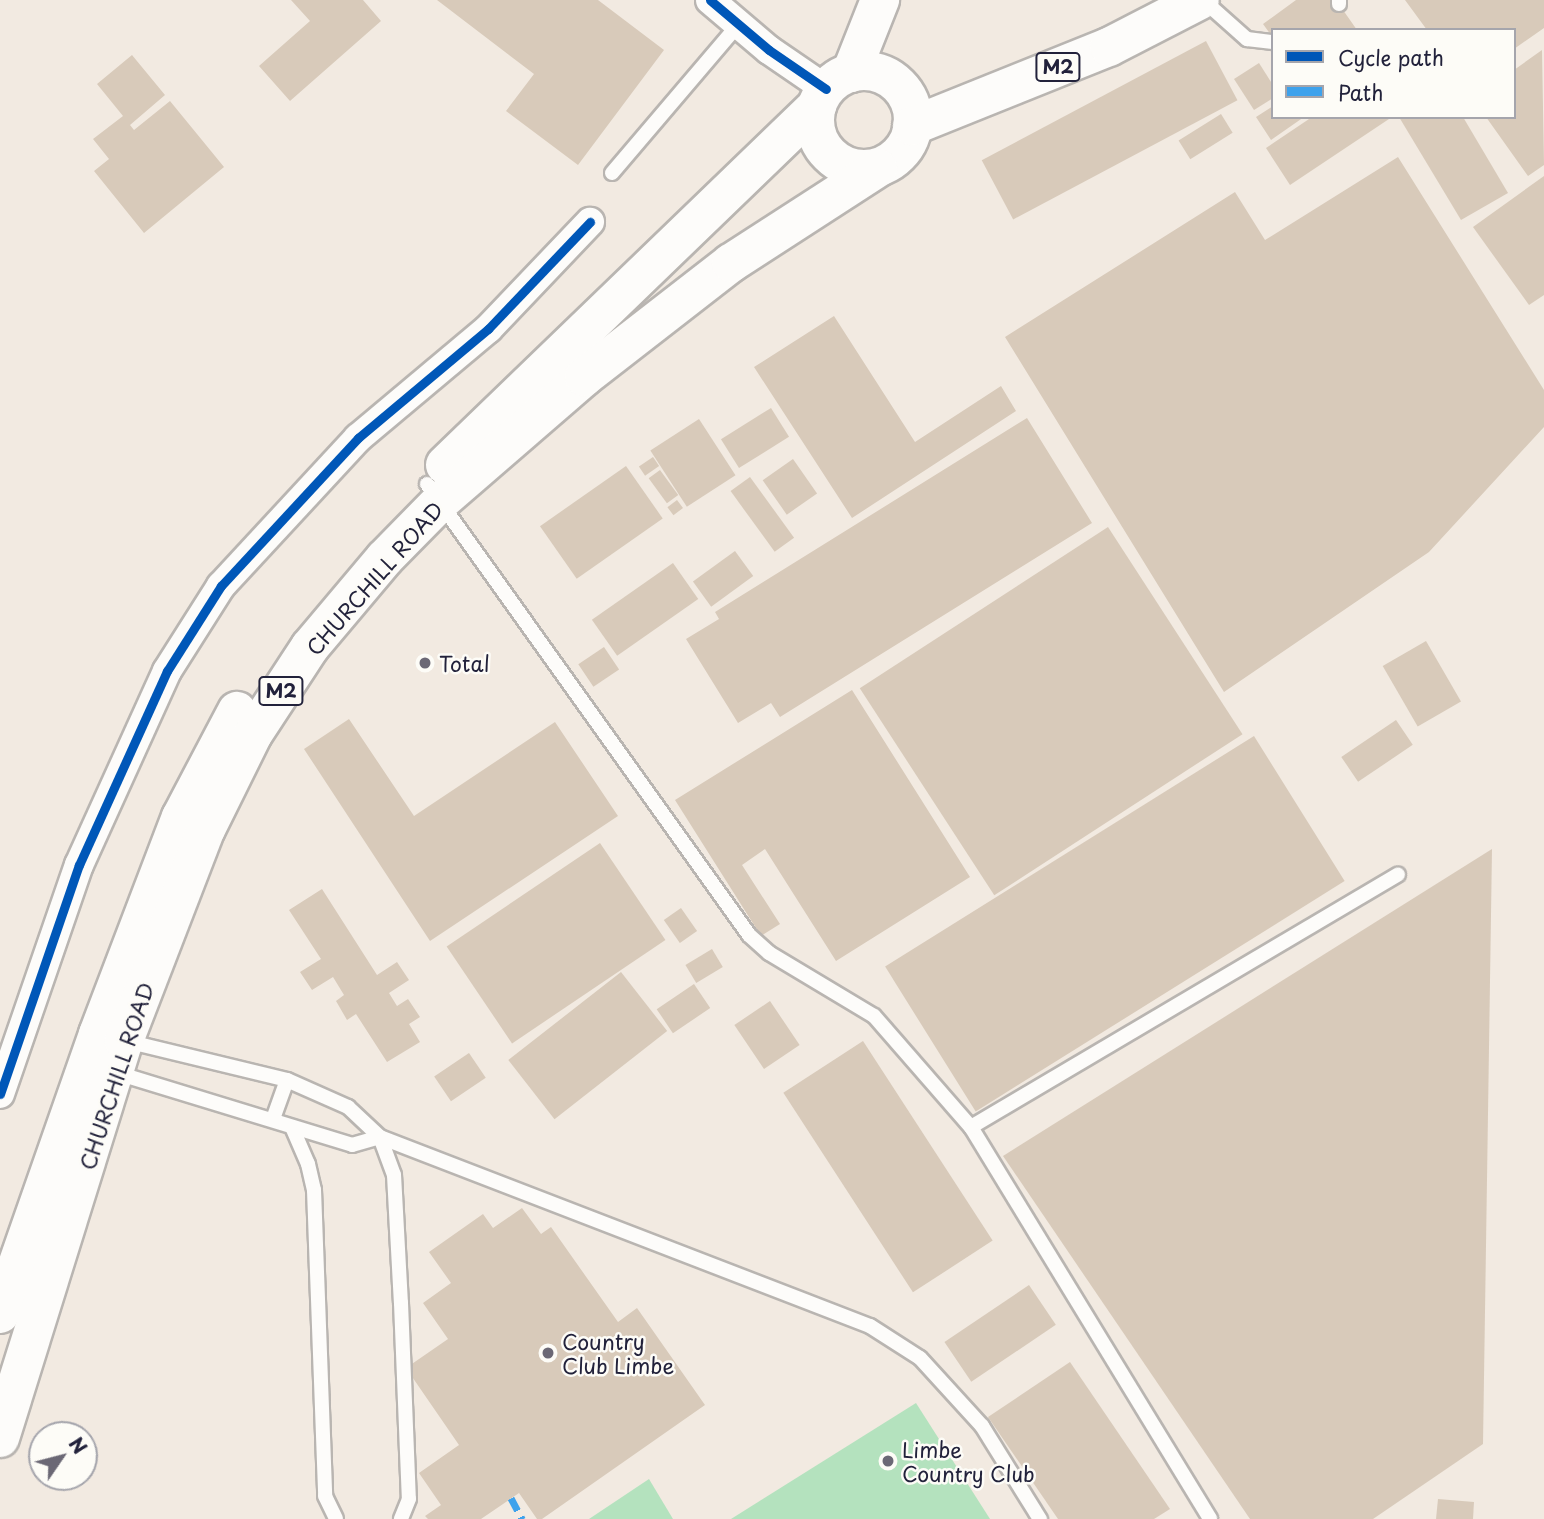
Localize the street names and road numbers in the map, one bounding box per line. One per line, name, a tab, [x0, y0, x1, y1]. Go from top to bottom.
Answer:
road number: M2	[1035, 52, 1081, 82]
street label: CHURCHILL ROAD	[300, 496, 448, 660]
road number: M2	[258, 676, 304, 706]
street label: CHURCHILL ROAD	[74, 979, 158, 1173]

